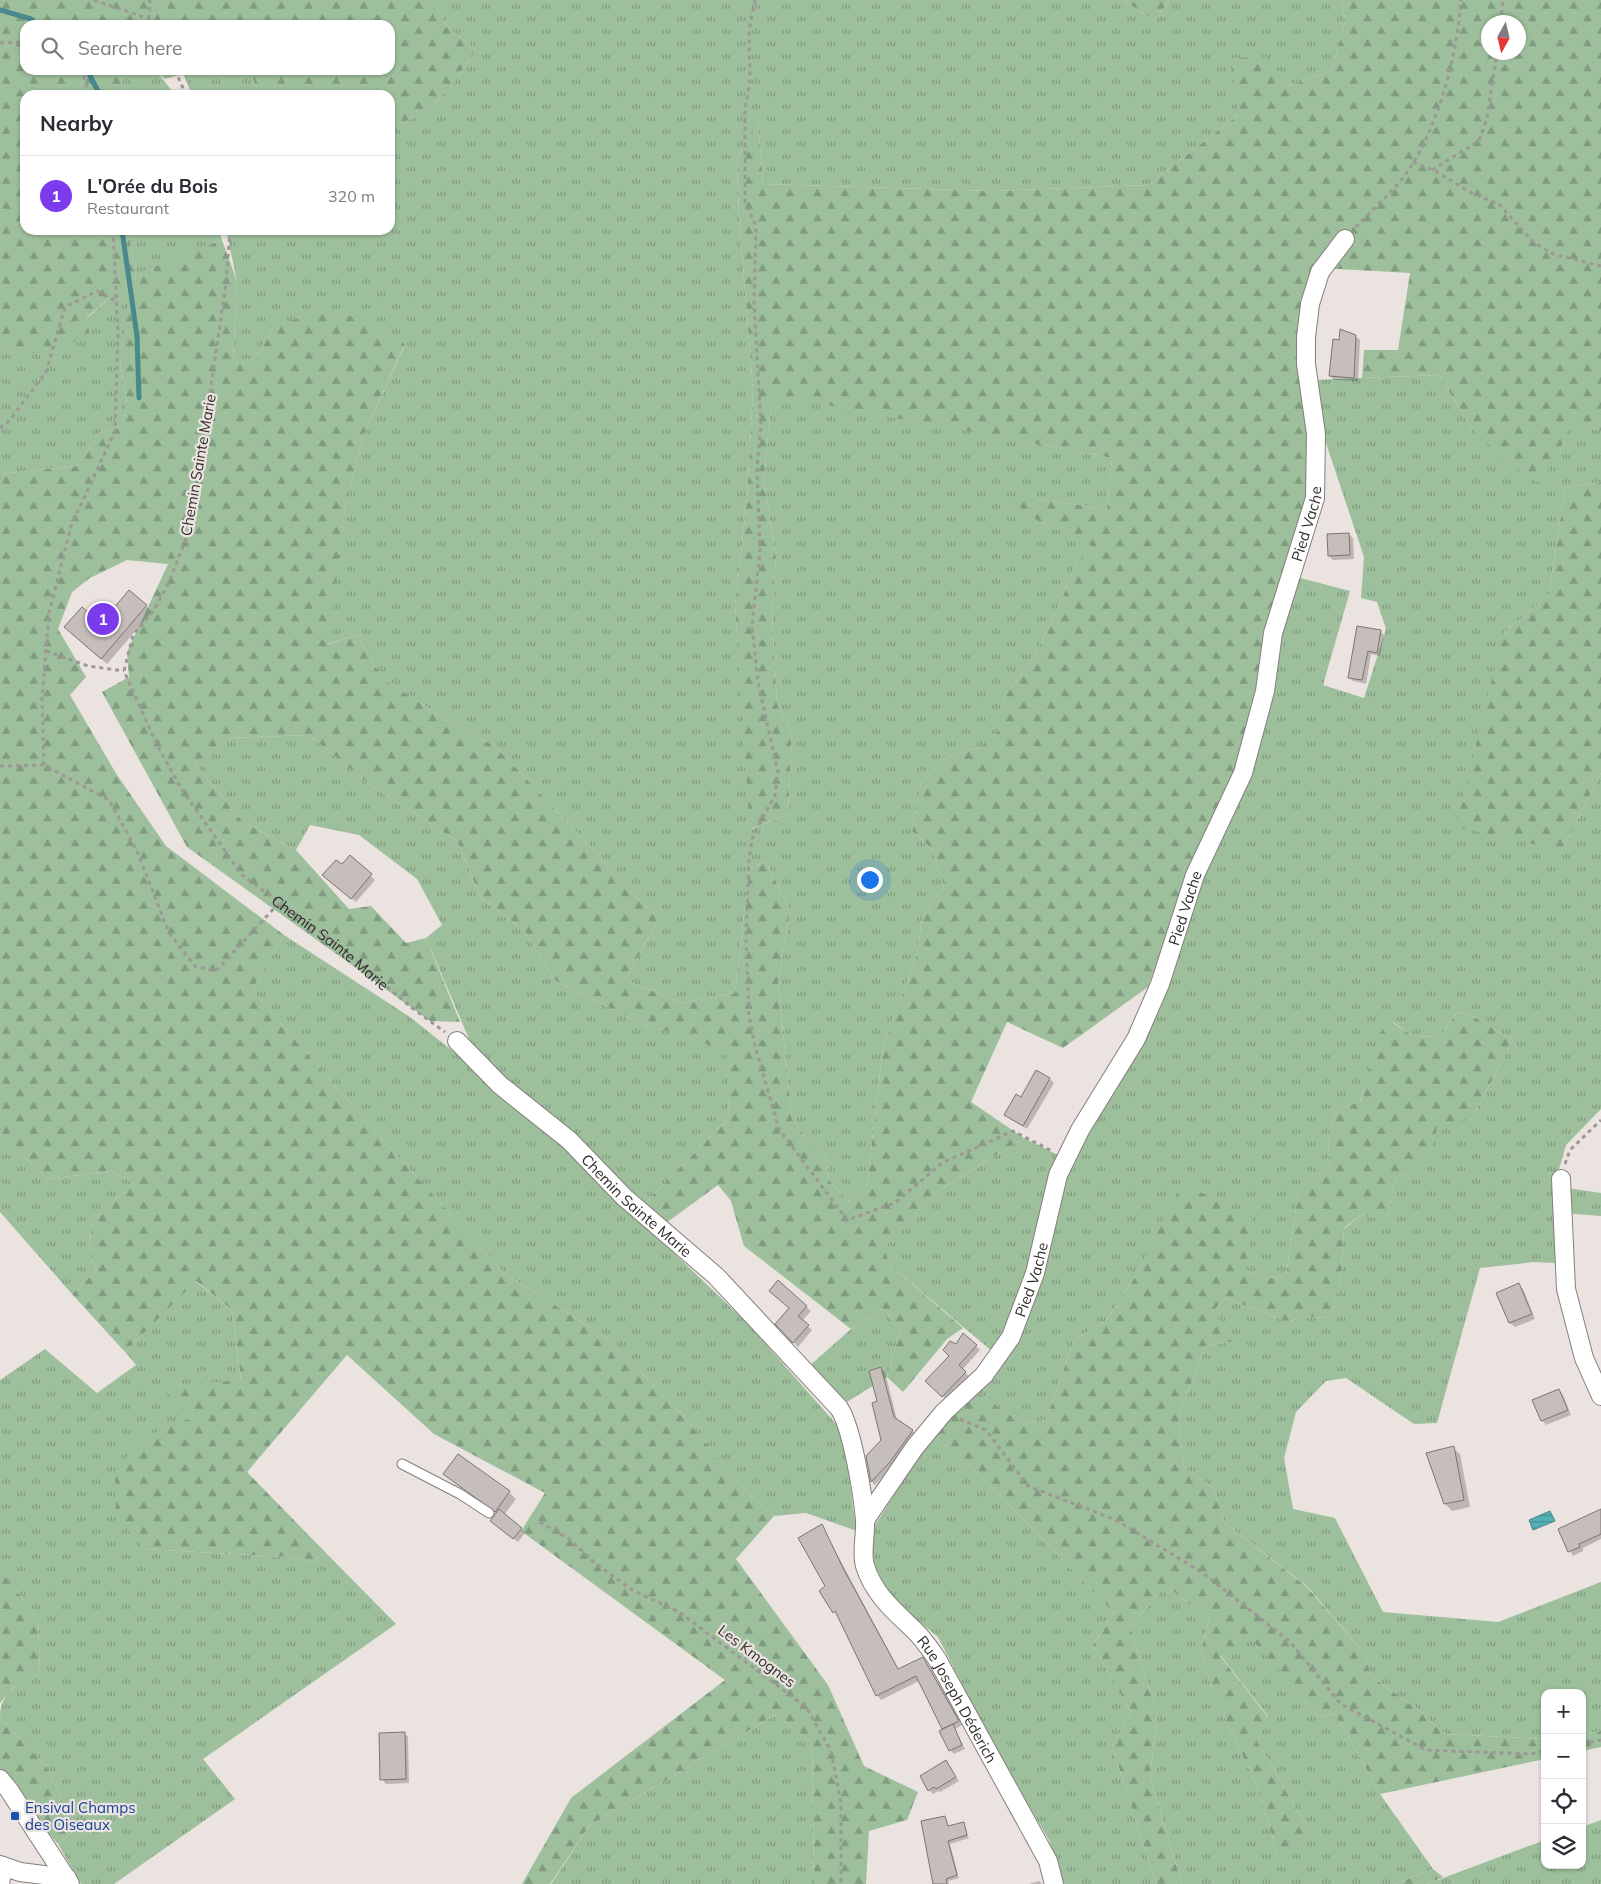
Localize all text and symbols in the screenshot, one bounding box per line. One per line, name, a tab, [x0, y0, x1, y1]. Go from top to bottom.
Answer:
north arrow	[1481, 15, 1526, 60]
search box	[20, 20, 395, 75]
icon: search	[38, 34, 66, 62]
text: Search here	[78, 36, 182, 60]
text: Nearby	[40, 110, 113, 136]
text: L'Orée du Bois	[87, 174, 218, 198]
text: 1	[51, 186, 61, 206]
text: 320 m	[328, 186, 375, 206]
text: Restaurant	[87, 198, 169, 218]
street label: Chemin Sainte Marie	[176, 393, 220, 537]
street label: Pied Vache	[1286, 486, 1325, 564]
pin: 1	[87, 600, 119, 638]
your location	[857, 867, 883, 893]
street label: Pied Vache	[1164, 867, 1205, 948]
street label: Chemin Sainte Marie	[268, 890, 393, 994]
street label: Chemin Sainte Marie	[578, 1149, 696, 1261]
street label: Pied Vache	[1010, 1240, 1051, 1320]
street label: Les Kmognes	[714, 1621, 800, 1691]
street label: Rue Joseph Déderich	[914, 1631, 1002, 1766]
map controls	[1541, 1689, 1586, 1869]
button: +	[1541, 1689, 1586, 1734]
button: −	[1541, 1734, 1586, 1779]
button: locate	[1541, 1779, 1586, 1824]
place label: Ensival Champs des Oiseaux	[25, 1798, 136, 1834]
marker: Ensival Champs des Oiseaux	[9, 1810, 21, 1822]
button: layers	[1541, 1824, 1586, 1869]

